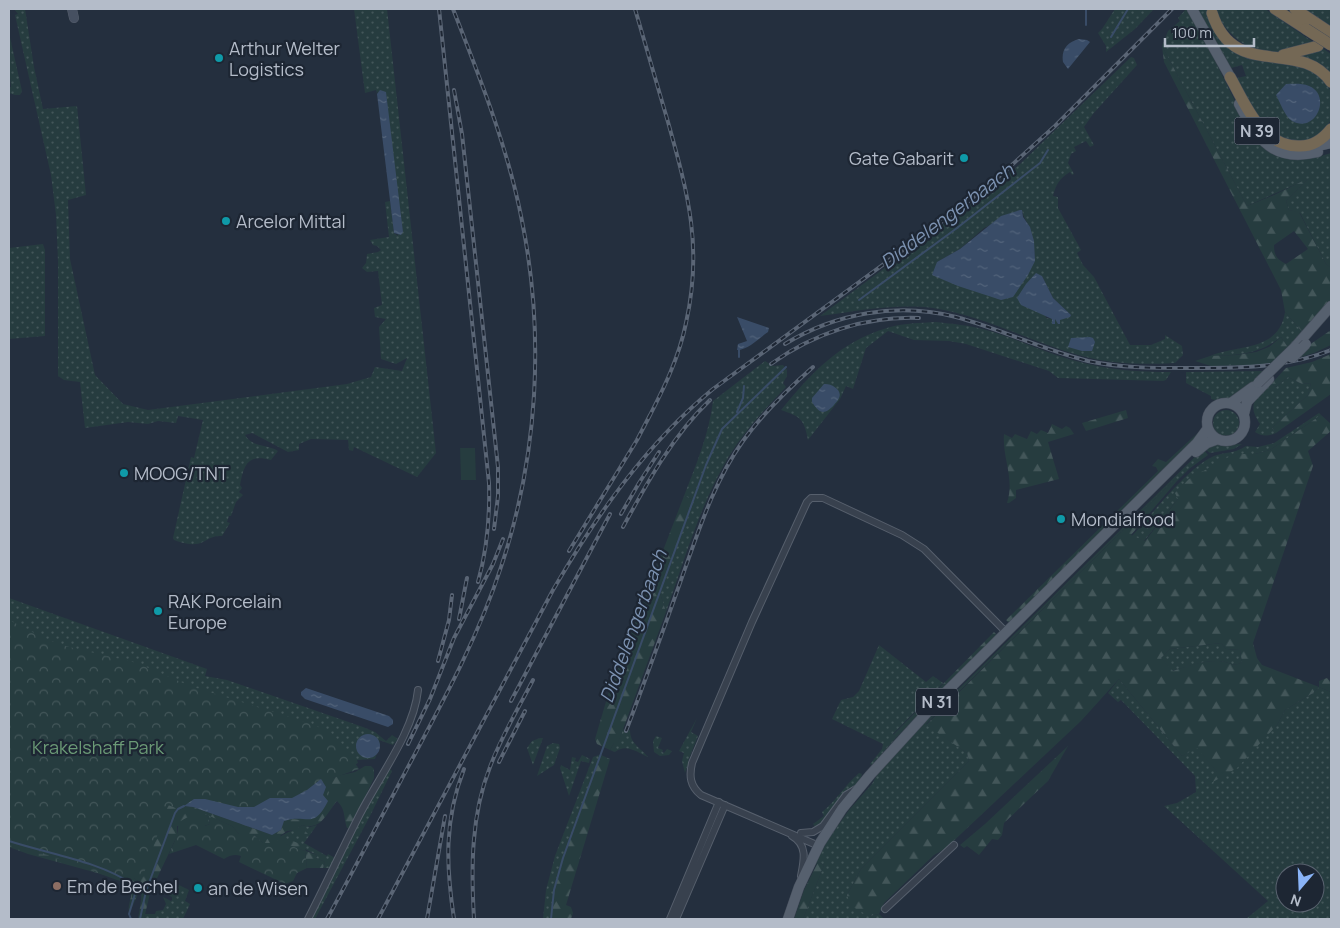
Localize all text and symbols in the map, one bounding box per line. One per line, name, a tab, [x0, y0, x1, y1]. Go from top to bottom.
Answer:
scale bar	[1165, 15, 1254, 47]
text: 100 m	[1172, 22, 1212, 43]
place label: Arthur Welter Logistics	[229, 36, 340, 81]
marker: Arthur Welter Logistics	[213, 52, 225, 64]
road number: N 39	[1234, 118, 1280, 144]
place label: Gate Gabarit	[849, 146, 954, 170]
marker: Gate Gabarit	[958, 152, 970, 164]
water label: Diddelengerbaach	[875, 157, 1020, 275]
place label: Arcelor Mittal	[236, 209, 346, 233]
marker: Arcelor Mittal	[220, 215, 232, 227]
place label: MOOG/TNT	[134, 461, 229, 485]
marker: MOOG/TNT	[118, 467, 130, 479]
place label: Mondialfood	[1071, 507, 1174, 531]
marker: Mondialfood	[1055, 513, 1067, 525]
water label: Diddelengerbaach	[593, 545, 673, 706]
place label: RAK Porcelain Europe	[168, 589, 282, 634]
marker: RAK Porcelain Europe	[152, 605, 164, 617]
road number: N 31	[916, 689, 958, 716]
park label: Krakelshaff Park	[32, 735, 165, 759]
north arrow	[1275, 863, 1325, 913]
place label: Em de Bechel	[67, 874, 178, 898]
place label: an de Wisen	[208, 876, 308, 900]
marker: Em de Bechel	[51, 880, 63, 892]
marker: an de Wisen	[192, 882, 204, 894]
text: N	[1288, 890, 1303, 911]

